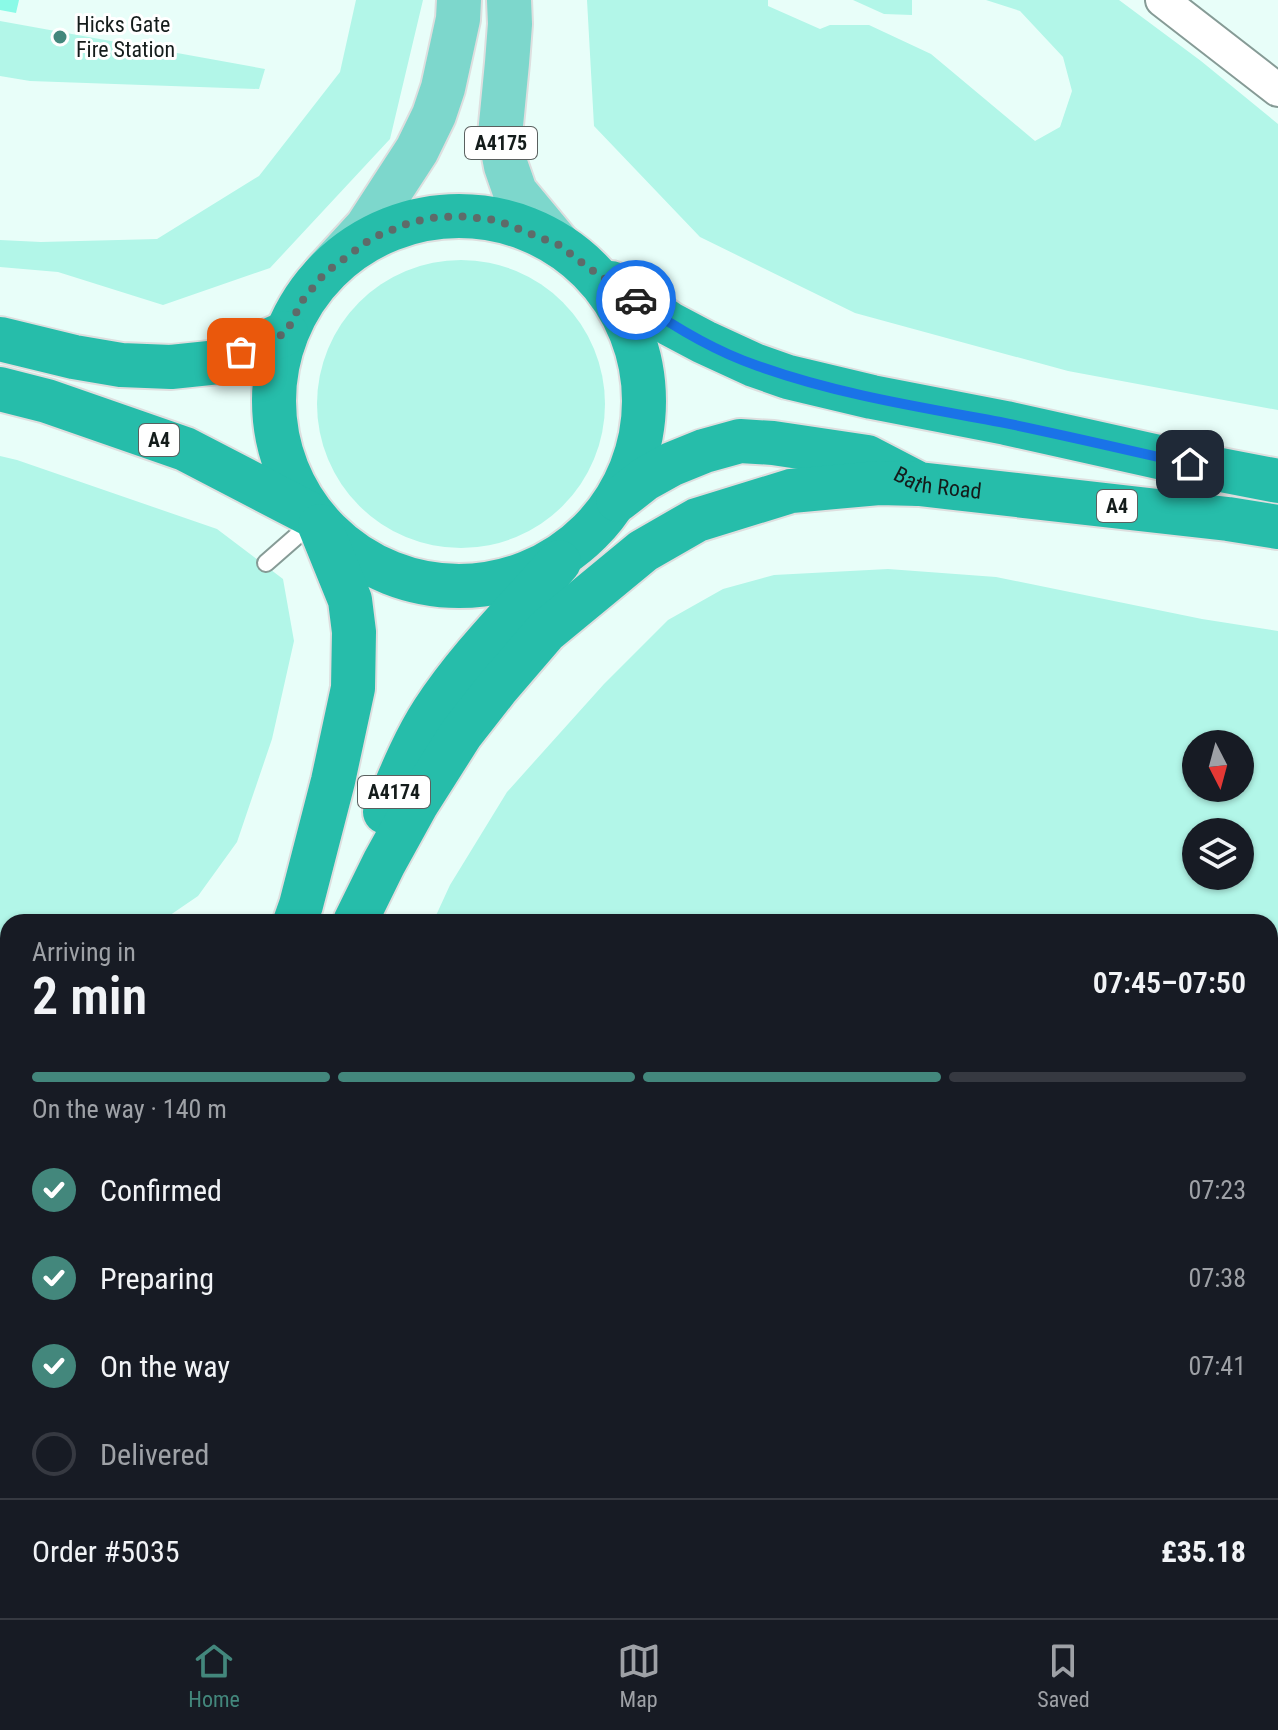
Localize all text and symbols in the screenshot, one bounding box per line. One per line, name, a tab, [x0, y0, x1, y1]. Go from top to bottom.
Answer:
place label: Hicks Gate Fire Station	[76, 12, 175, 62]
marker: Hicks Gate Fire Station	[51, 28, 69, 46]
road number: A4175	[465, 127, 537, 159]
courier	[596, 260, 676, 340]
icon: car	[614, 278, 658, 322]
pin	[207, 318, 275, 386]
icon: bag	[219, 330, 263, 374]
road number: A4	[139, 424, 179, 456]
pin	[1156, 430, 1224, 498]
icon: home	[1168, 442, 1212, 486]
street label: Bath Road	[890, 461, 983, 503]
road number: A4	[1097, 490, 1137, 522]
north arrow	[1182, 730, 1254, 802]
map controls	[1182, 730, 1254, 890]
road number: A4174	[358, 776, 430, 808]
button: layers	[1182, 818, 1254, 890]
text: Arriving in	[32, 937, 136, 967]
text: 07:45–07:50	[1093, 965, 1246, 1000]
text: 2 min	[32, 966, 147, 1027]
text: On the way · 140 m	[32, 1094, 227, 1124]
icon: check	[32, 1168, 76, 1212]
text: Confirmed	[100, 1173, 222, 1208]
text: 07:23	[1189, 1175, 1246, 1205]
icon: check	[32, 1256, 76, 1300]
text: Preparing	[100, 1261, 214, 1296]
text: 07:38	[1189, 1263, 1246, 1293]
icon: check	[32, 1344, 76, 1388]
text: On the way	[100, 1349, 230, 1384]
text: 07:41	[1189, 1351, 1246, 1381]
text: Delivered	[100, 1437, 209, 1472]
text: Order #5035	[32, 1534, 180, 1569]
text: £35.18	[1161, 1534, 1246, 1569]
tab: Home	[188, 1639, 240, 1712]
tab: Map	[617, 1639, 661, 1712]
tab: Saved	[1037, 1639, 1090, 1712]

